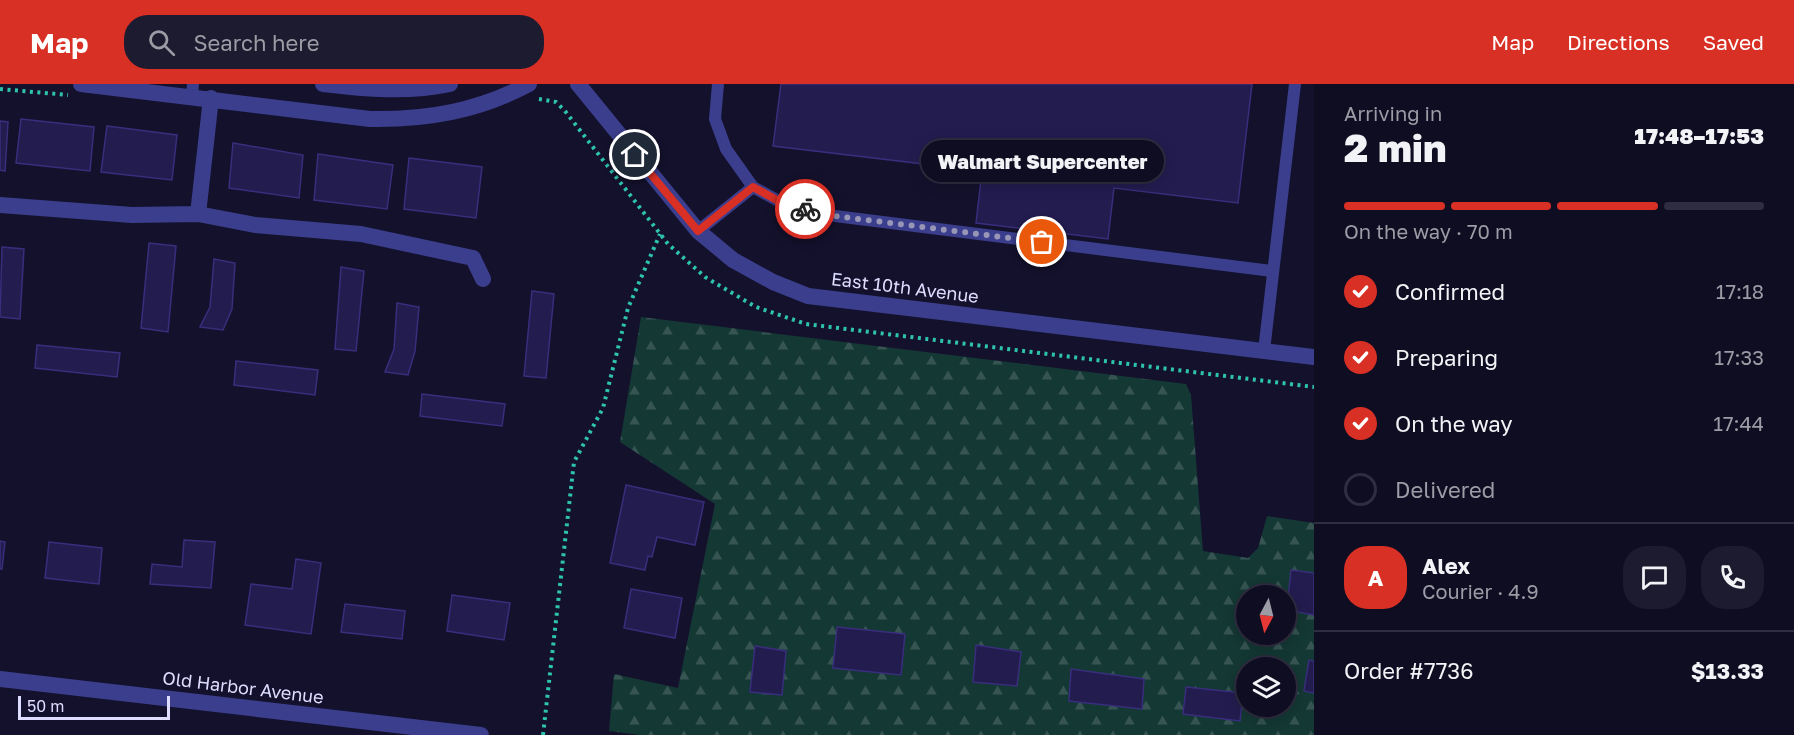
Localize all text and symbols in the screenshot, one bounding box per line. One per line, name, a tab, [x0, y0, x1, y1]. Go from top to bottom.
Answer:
search box	[124, 15, 544, 69]
text: Map	[30, 26, 88, 59]
icon: search	[145, 26, 178, 59]
text: Search here	[193, 29, 319, 56]
text: Map	[1491, 29, 1534, 55]
text: Directions	[1567, 29, 1670, 55]
text: Saved	[1703, 29, 1764, 55]
text: Arriving in	[1344, 101, 1442, 125]
text: 17:48–17:53	[1634, 122, 1764, 149]
text: 2 min	[1344, 124, 1447, 171]
pin	[609, 129, 660, 180]
icon: home	[618, 138, 651, 171]
callout: Walmart Supercenter	[920, 140, 1164, 182]
text: Walmart Supercenter	[937, 149, 1148, 173]
courier	[775, 179, 835, 239]
icon: bike	[789, 193, 822, 226]
pin	[1016, 216, 1067, 267]
text: On the way · 70 m	[1344, 219, 1513, 243]
icon: bag	[1025, 225, 1058, 258]
street label: East 10th Avenue	[830, 267, 980, 307]
icon: check	[1344, 275, 1377, 308]
text: Confirmed	[1395, 278, 1505, 305]
text: 17:18	[1716, 279, 1764, 303]
icon: check	[1344, 341, 1377, 374]
text: Preparing	[1395, 344, 1498, 371]
text: 17:33	[1714, 345, 1764, 369]
icon: check	[1344, 407, 1377, 440]
text: On the way	[1395, 410, 1513, 437]
text: 17:44	[1713, 411, 1764, 435]
text: Delivered	[1395, 476, 1495, 503]
button: chat	[1623, 546, 1686, 609]
button: phone	[1701, 546, 1764, 609]
text: Alex	[1422, 552, 1470, 579]
text: A	[1368, 564, 1383, 591]
text: Courier · 4.9	[1422, 579, 1539, 603]
north arrow	[1236, 585, 1296, 645]
map controls	[1236, 585, 1296, 717]
button: layers	[1236, 657, 1296, 717]
text: Order #7736	[1344, 657, 1473, 684]
text: $13.33	[1691, 657, 1764, 684]
street label: Old Harbor Avenue	[161, 666, 325, 708]
scale bar	[18, 693, 170, 720]
text: 50 m	[27, 696, 64, 716]

